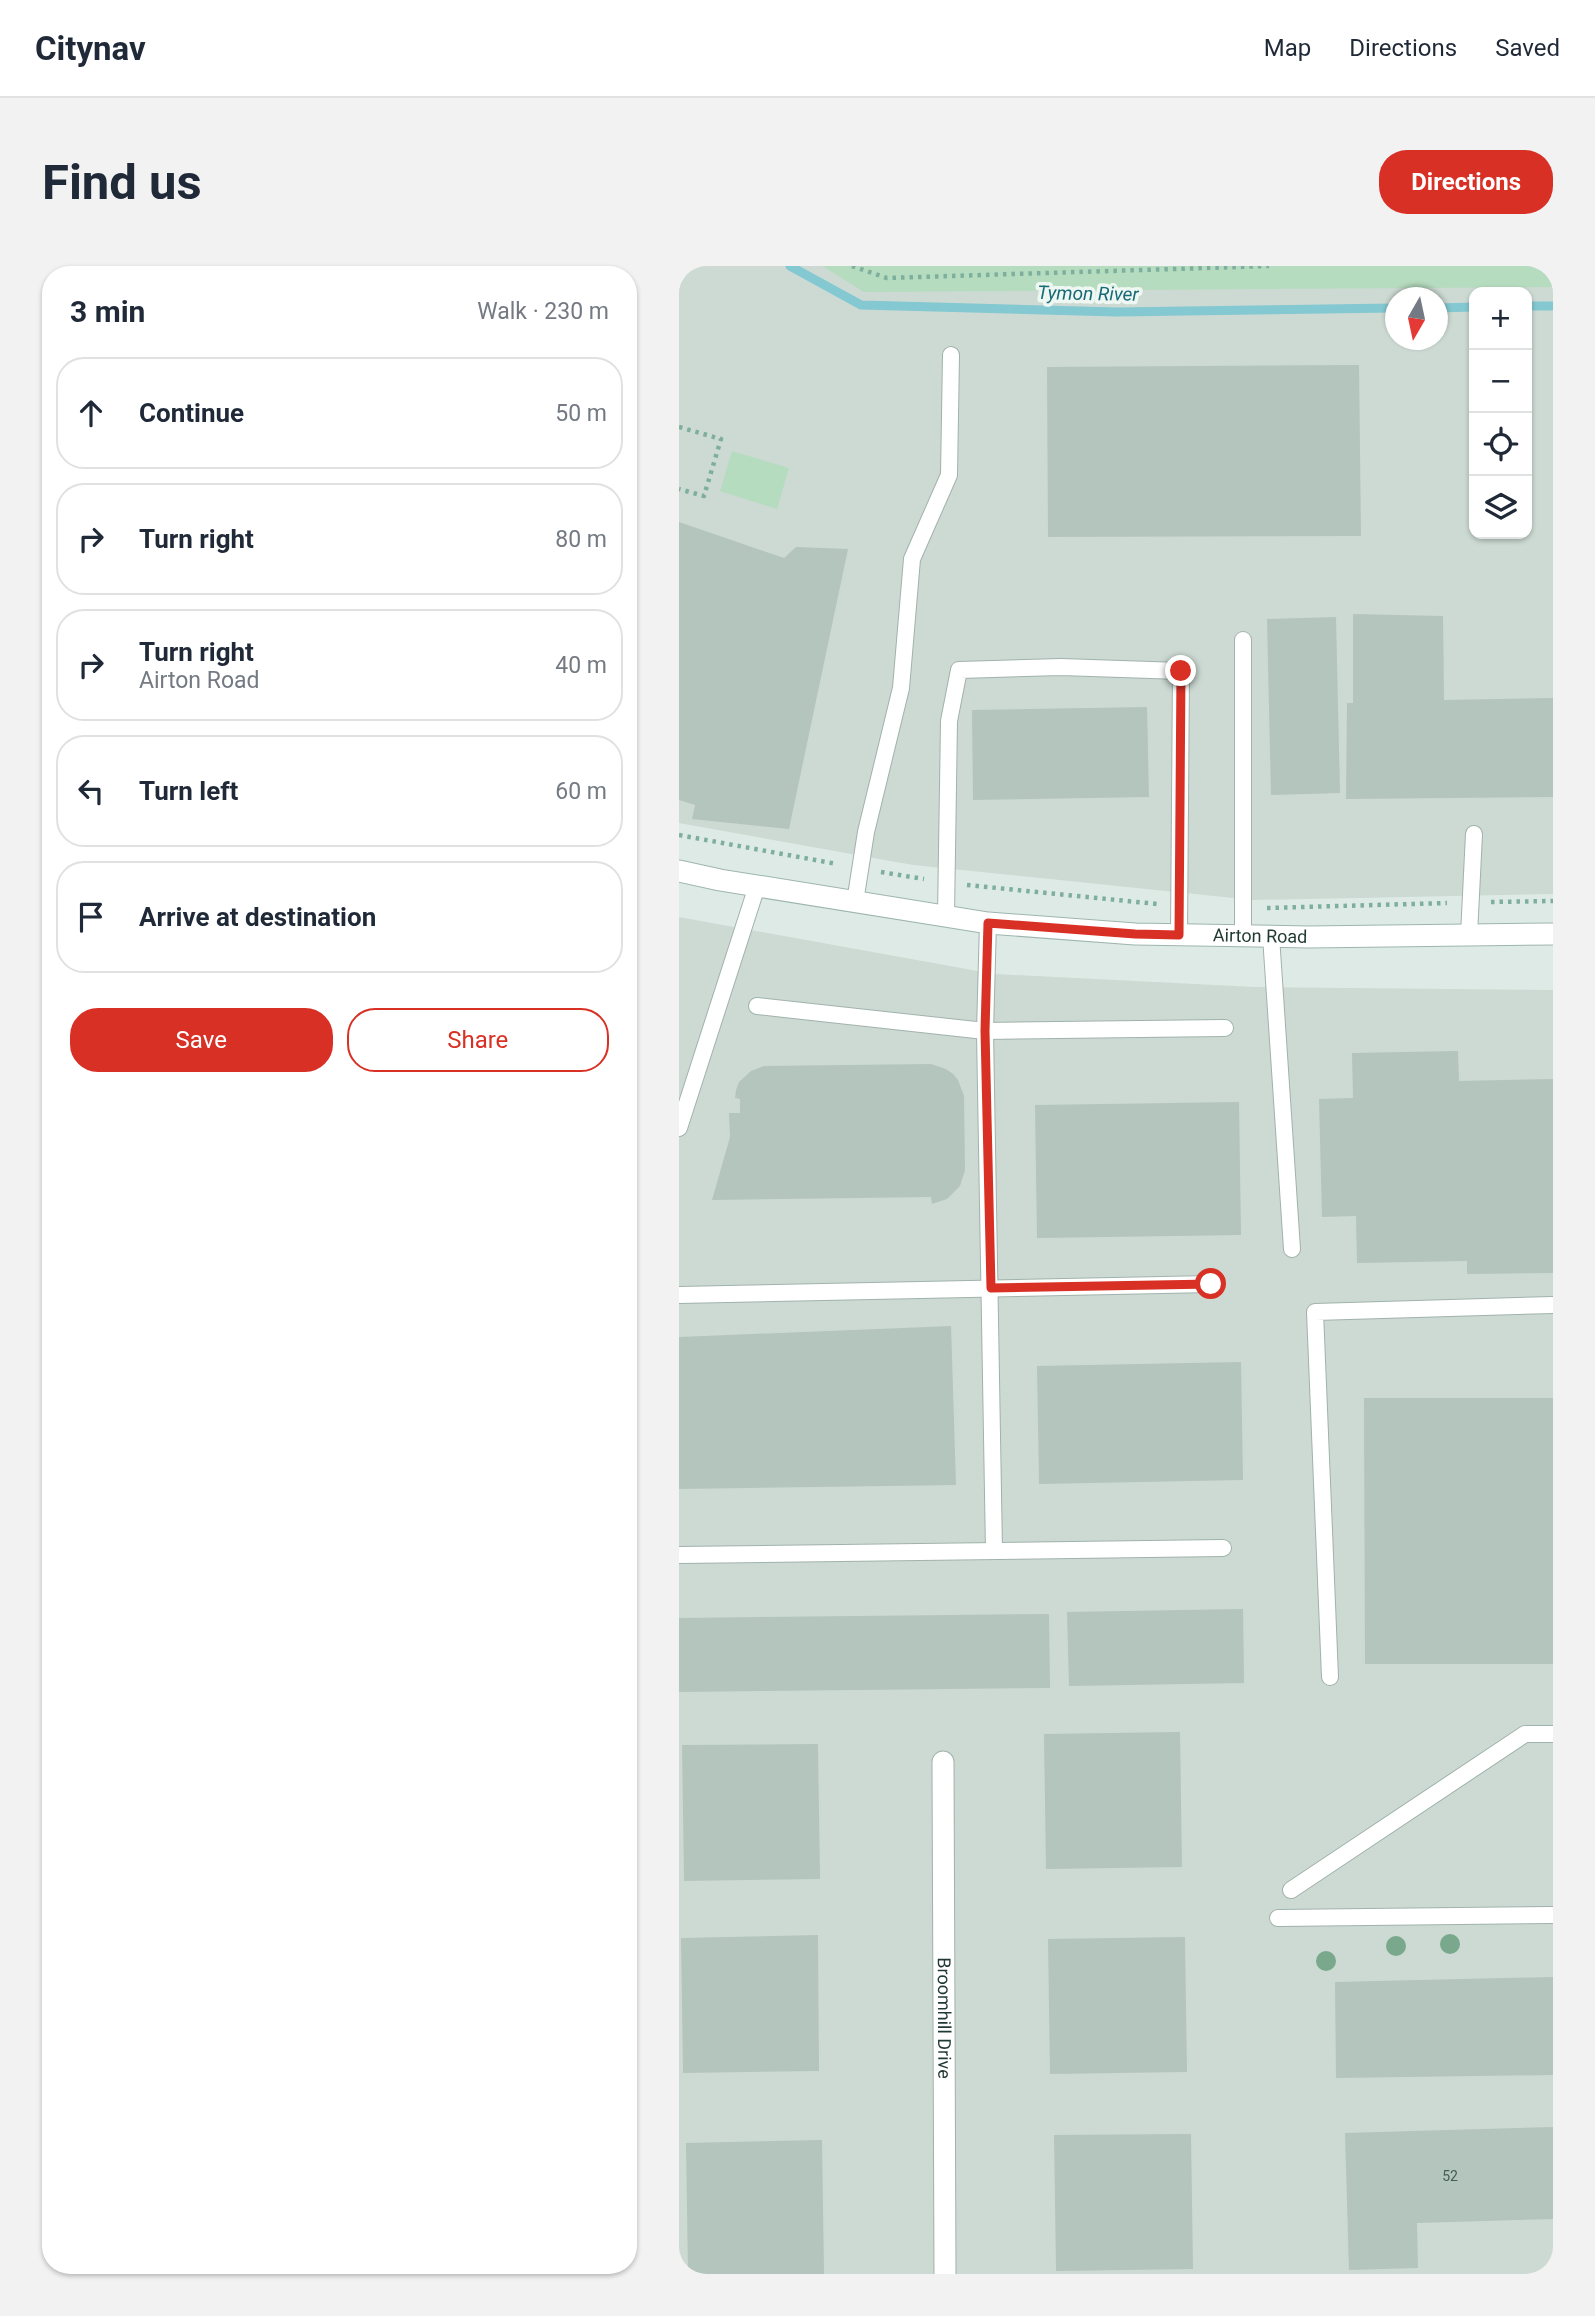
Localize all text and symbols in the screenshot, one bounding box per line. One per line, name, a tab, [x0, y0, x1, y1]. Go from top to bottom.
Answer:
text: Citynav	[35, 29, 146, 68]
text: Map	[1264, 34, 1311, 62]
text: Directions	[1349, 34, 1457, 62]
text: Saved	[1495, 34, 1560, 62]
button: Directions	[1379, 150, 1553, 214]
text: Find us	[42, 154, 202, 211]
water label: Tymon River	[1037, 281, 1140, 306]
north arrow	[1385, 287, 1448, 350]
map controls	[1469, 287, 1532, 539]
button: +	[1469, 287, 1532, 350]
text: 3 min	[70, 294, 145, 329]
text: Walk · 230 m	[477, 298, 609, 325]
button: −	[1469, 350, 1532, 413]
icon: ahead	[72, 394, 110, 432]
text: Continue	[139, 398, 244, 428]
text: 50 m	[555, 400, 607, 427]
button: locate	[1469, 413, 1532, 476]
button: layers	[1469, 476, 1532, 539]
icon: right	[72, 520, 110, 558]
text: Turn right	[139, 524, 254, 554]
text: 80 m	[555, 526, 607, 553]
text: Turn right	[139, 637, 254, 667]
icon: right	[72, 646, 110, 684]
text: 40 m	[555, 652, 607, 679]
route end	[1165, 655, 1196, 686]
text: Airton Road	[139, 667, 260, 694]
icon: left	[72, 772, 110, 810]
text: Turn left	[139, 776, 238, 806]
text: 60 m	[555, 778, 607, 805]
icon: arrive	[72, 898, 110, 936]
text: Arrive at destination	[139, 902, 376, 932]
street label: Airton Road	[1213, 924, 1308, 947]
button: Save	[70, 1008, 333, 1072]
button: Share	[347, 1008, 609, 1072]
route start	[1195, 1268, 1226, 1299]
street label: Broomhill Drive	[934, 1957, 955, 2079]
house number: 52	[1442, 2168, 1458, 2184]

